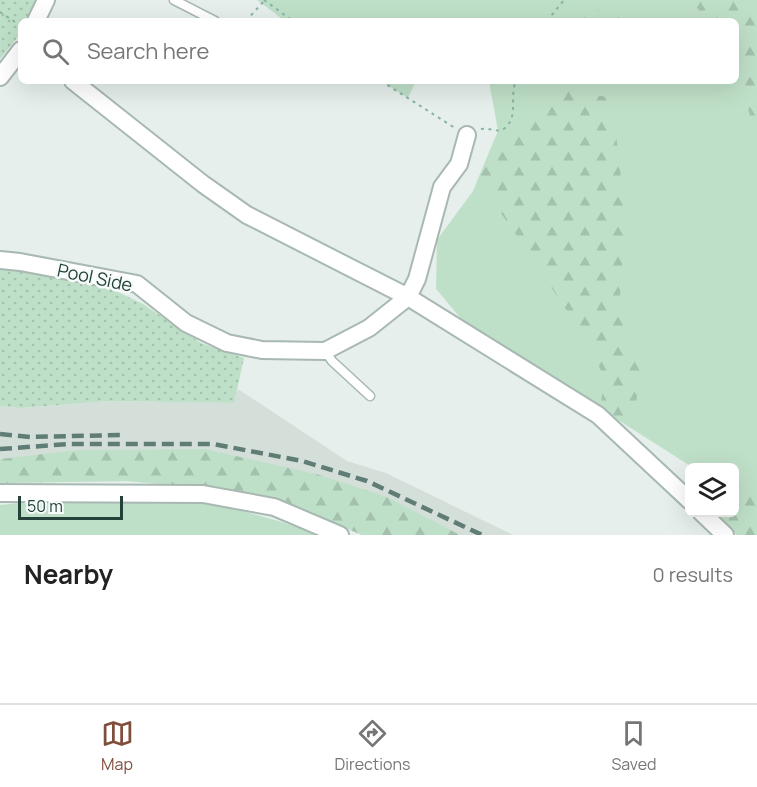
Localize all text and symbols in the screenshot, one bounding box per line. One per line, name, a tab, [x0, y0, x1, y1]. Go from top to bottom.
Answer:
search box	[18, 18, 739, 84]
icon: search	[39, 35, 72, 68]
text: Search here	[87, 36, 209, 66]
street label: Pool Side	[55, 257, 135, 297]
map controls	[685, 463, 739, 517]
button: layers	[685, 463, 739, 517]
scale bar	[18, 493, 123, 520]
text: 50 m	[27, 495, 63, 517]
text: Nearby	[24, 556, 113, 592]
text: 0 results	[653, 561, 733, 588]
tab: Map	[101, 717, 134, 775]
tab: Directions	[335, 717, 410, 775]
tab: Saved	[611, 717, 656, 775]

